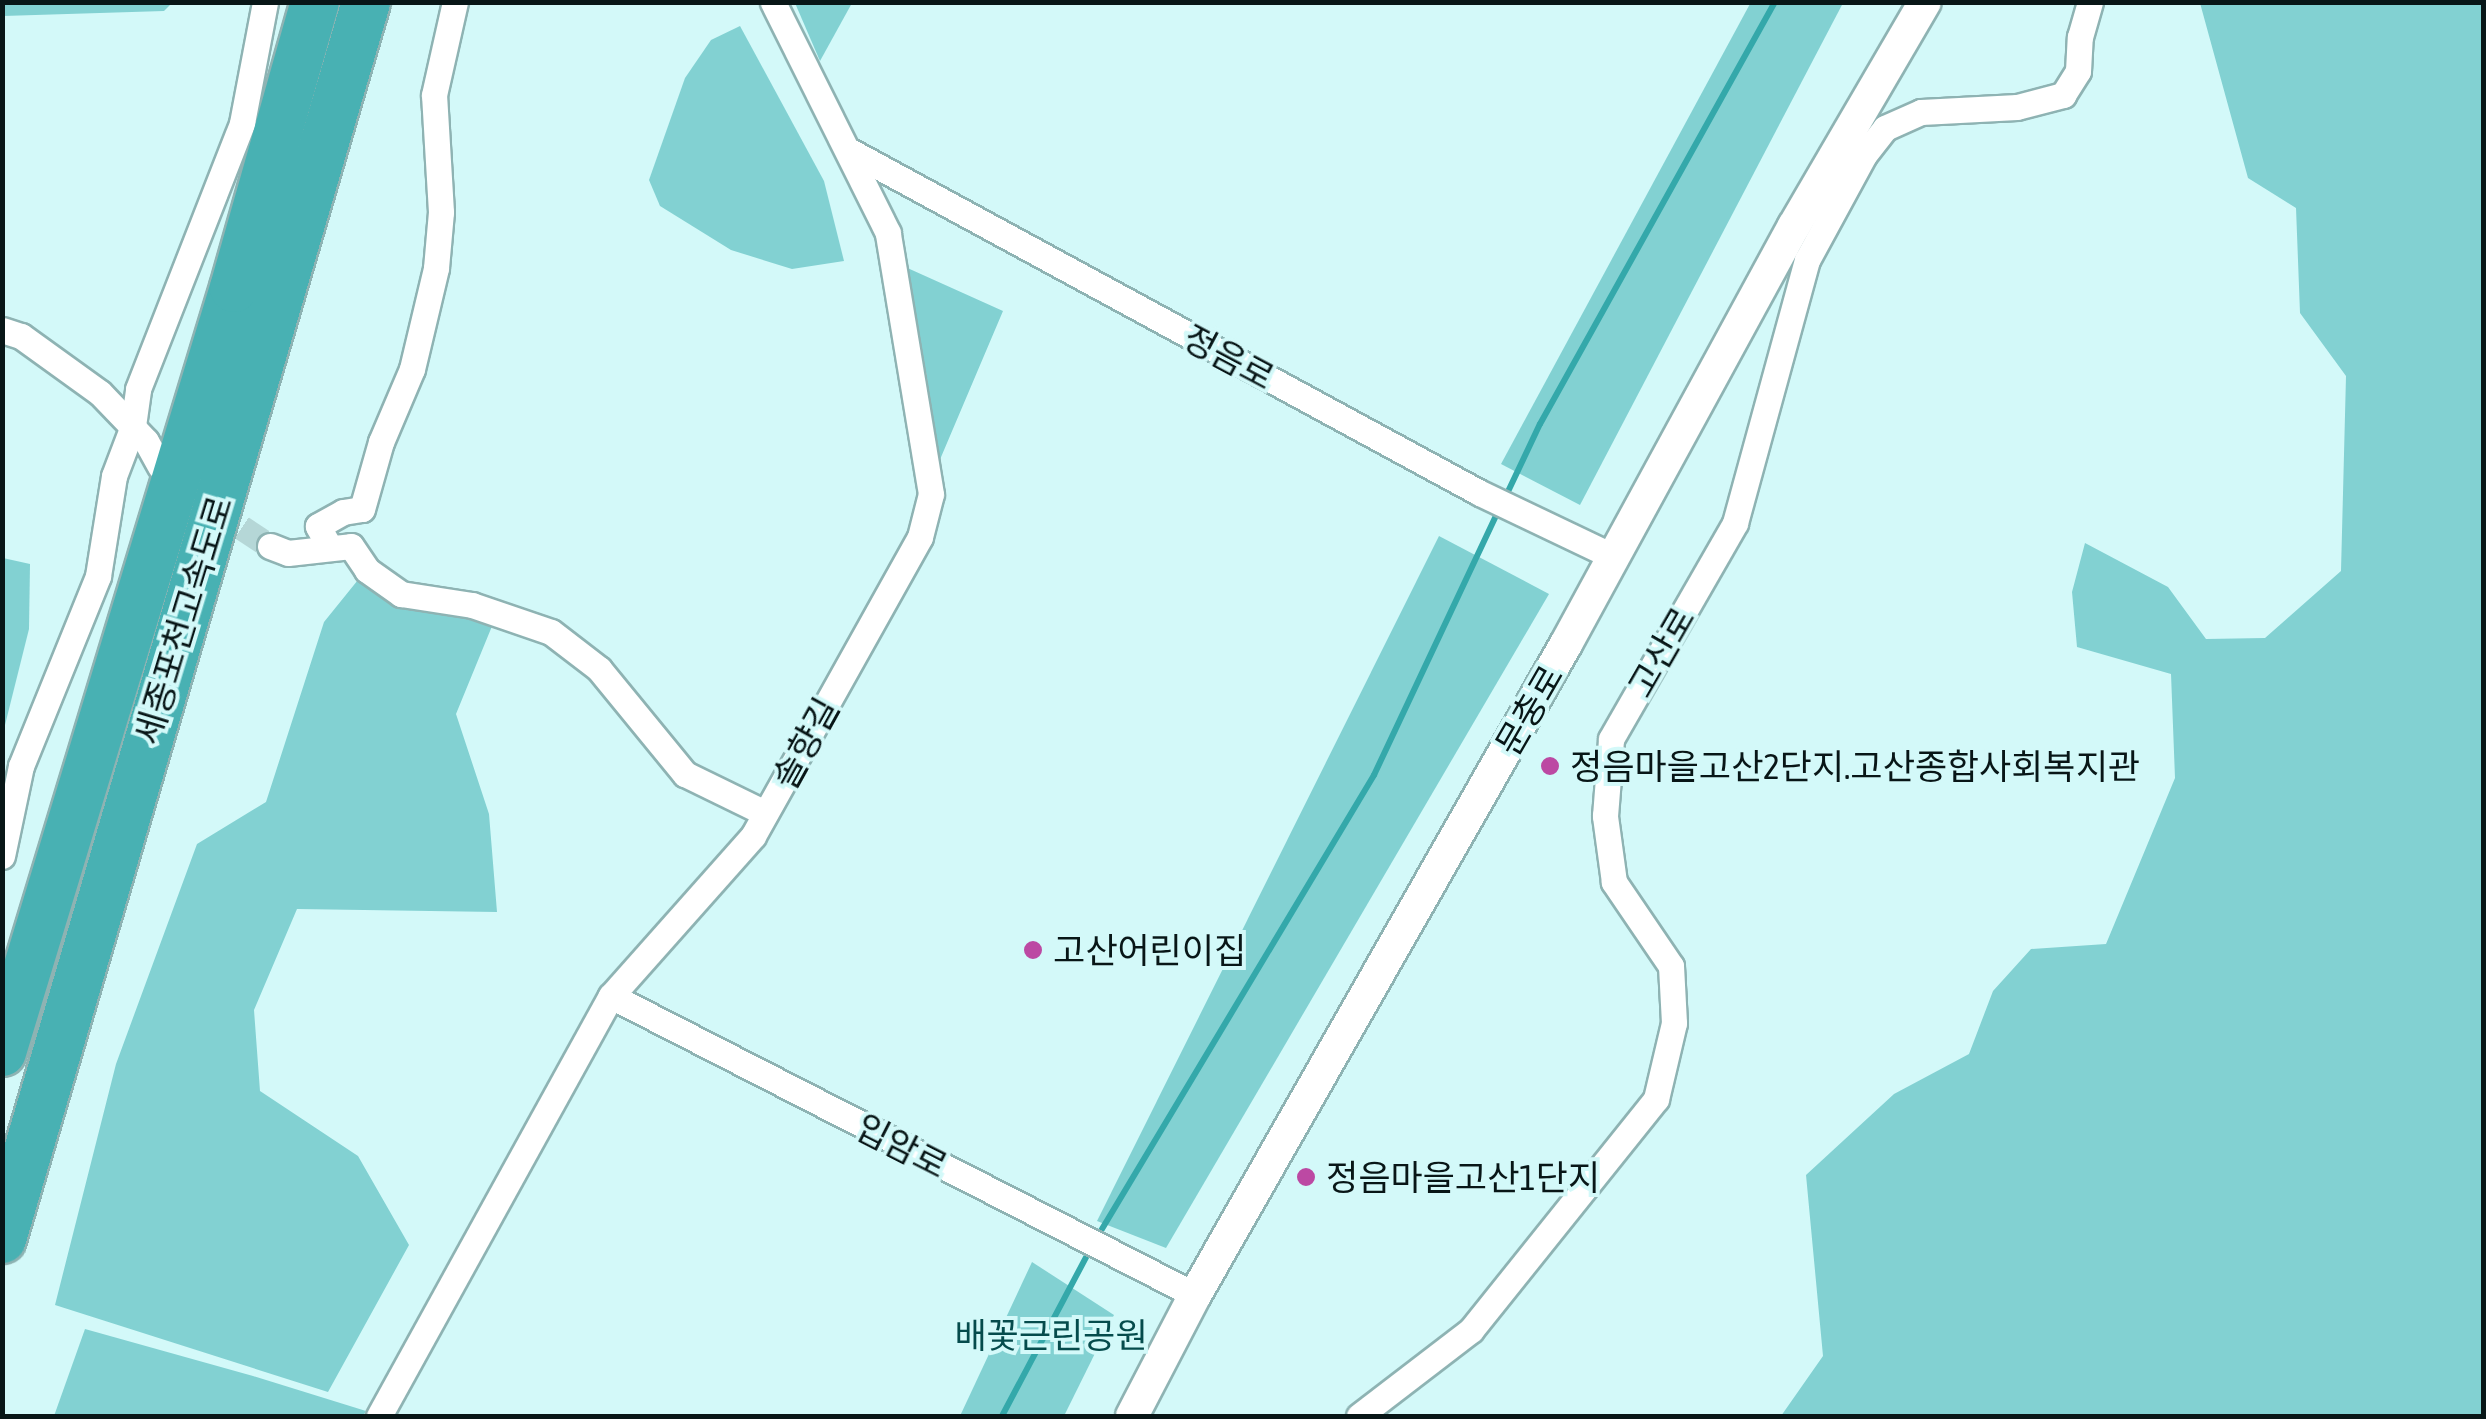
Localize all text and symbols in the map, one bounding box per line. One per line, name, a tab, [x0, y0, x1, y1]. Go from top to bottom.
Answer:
street label: 정음로	[1176, 316, 1282, 398]
street label: 세종포천고속도로	[125, 491, 241, 749]
street label: 고산로	[1619, 600, 1703, 704]
street label: 문충로	[1487, 658, 1571, 762]
street label: 솔향길	[763, 691, 847, 795]
place label: 정음마을고산2단지.고산종합사회복지관	[1570, 745, 2140, 787]
marker: 정음마을고산2단지.고산종합사회복지관	[1539, 755, 1561, 777]
place label: 고산어린이집	[1053, 929, 1246, 971]
marker: 고산어린이집	[1022, 939, 1044, 961]
street label: 입암로	[849, 1105, 955, 1187]
place label: 정음마을고산1단지	[1326, 1156, 1600, 1198]
marker: 정음마을고산1단지	[1295, 1166, 1317, 1188]
park label: 배꽃근린공원	[954, 1314, 1148, 1356]

